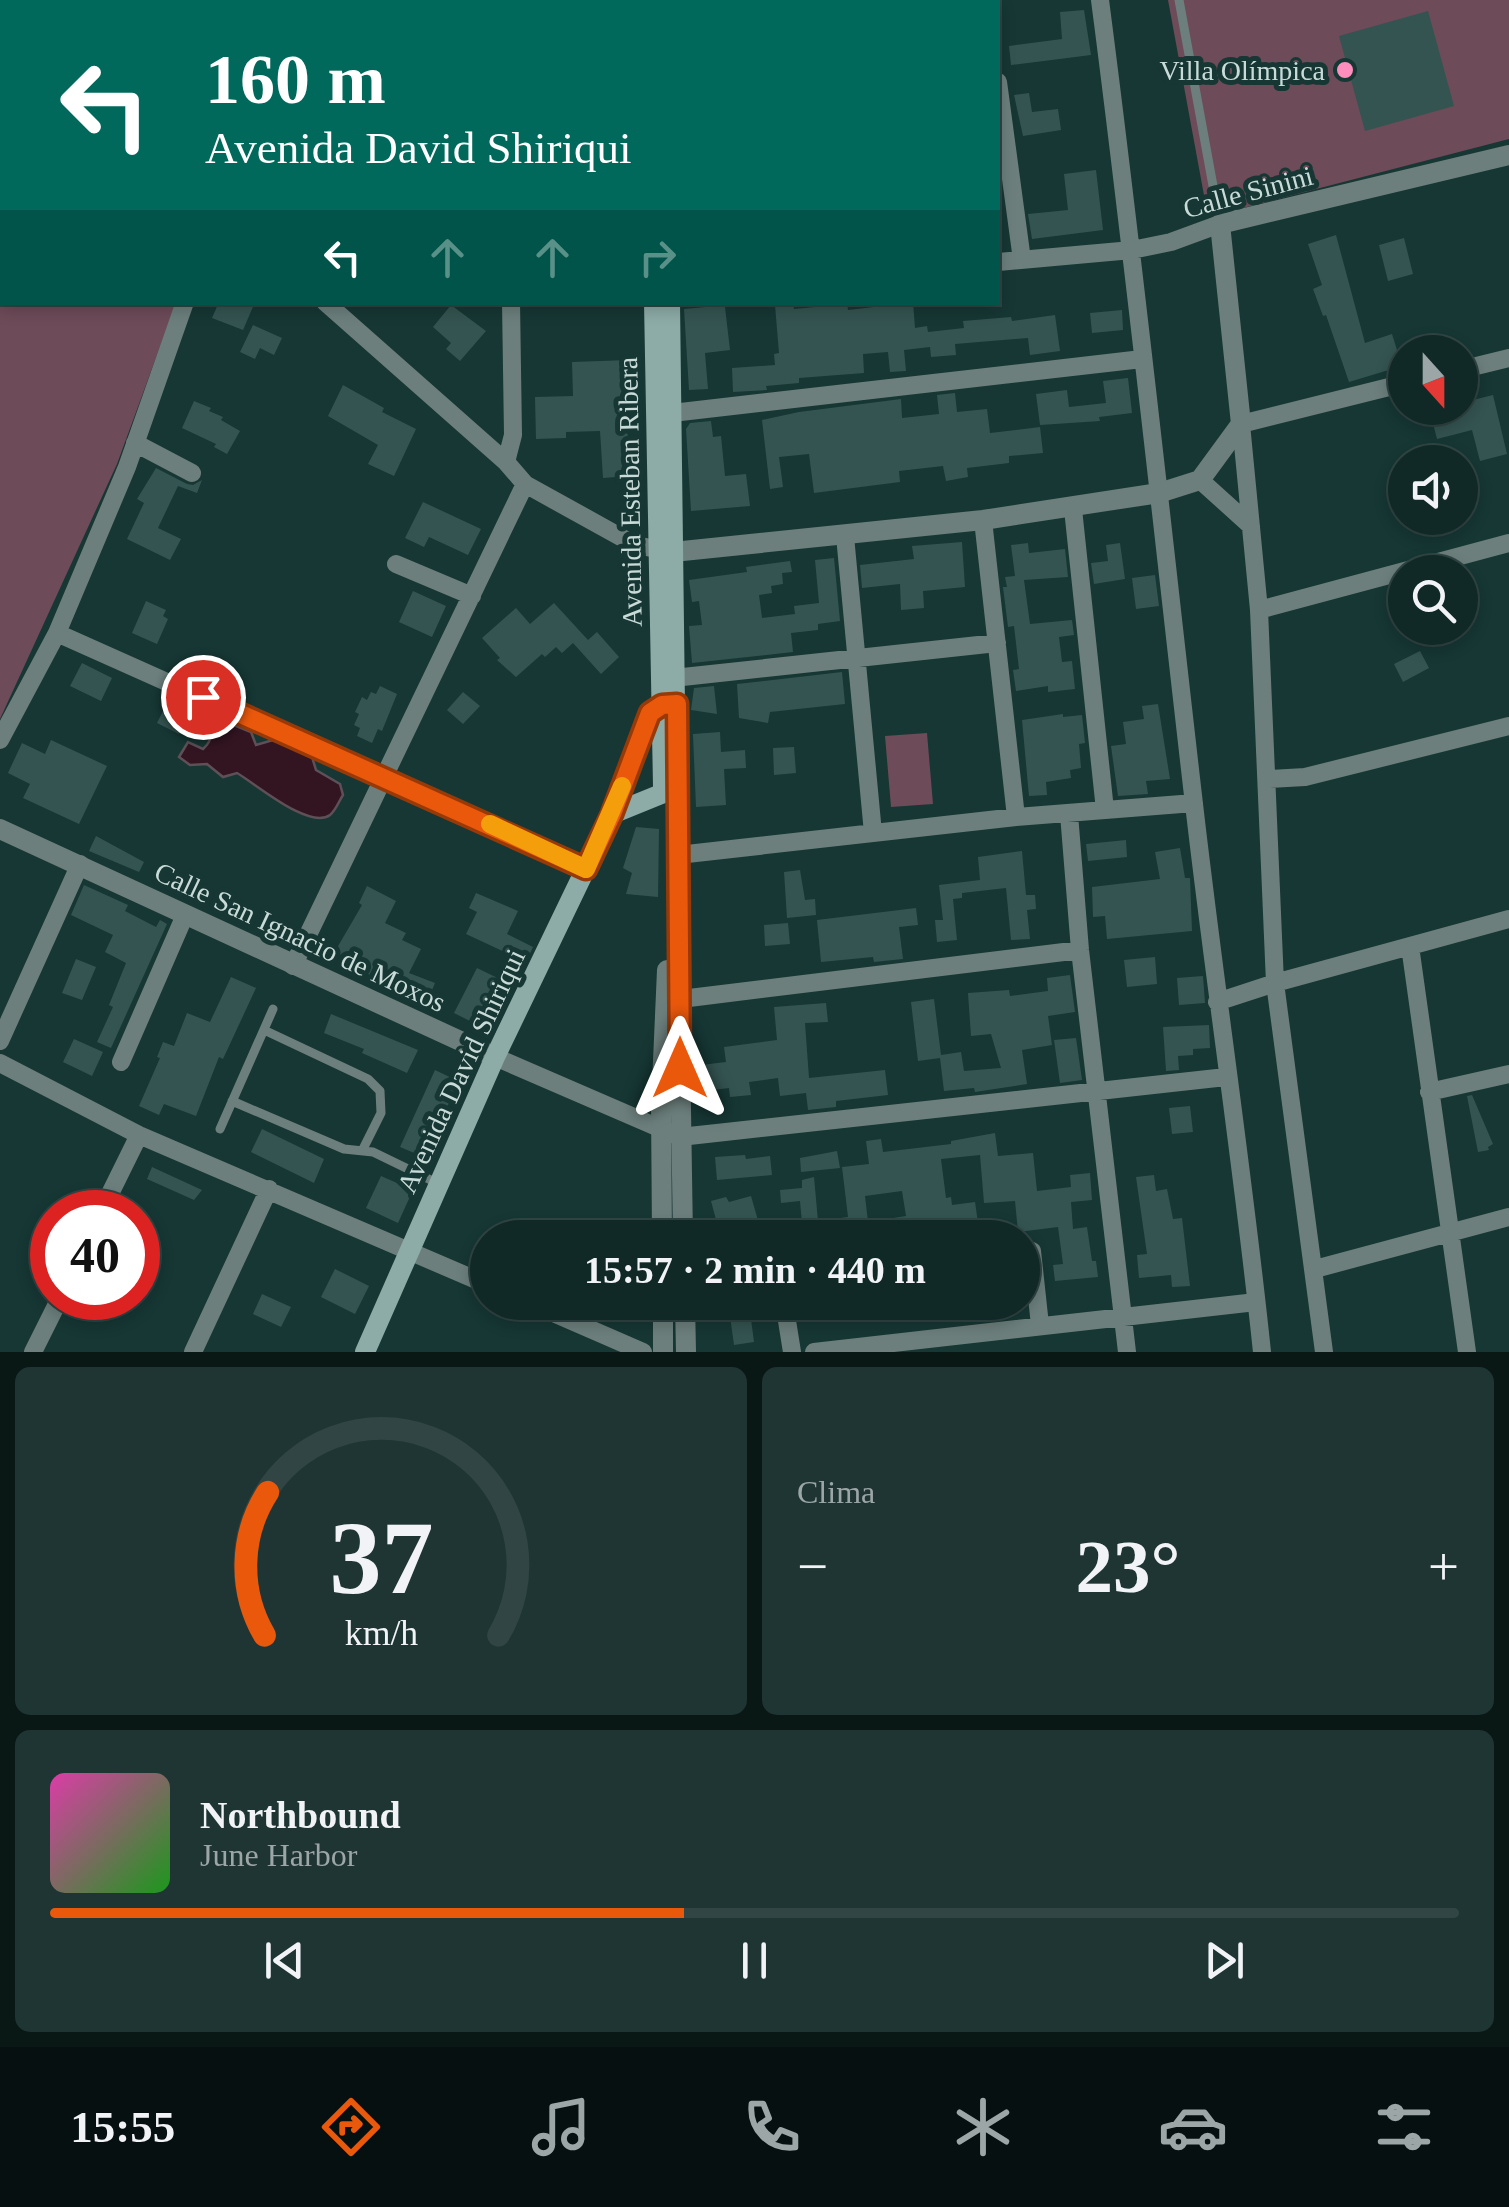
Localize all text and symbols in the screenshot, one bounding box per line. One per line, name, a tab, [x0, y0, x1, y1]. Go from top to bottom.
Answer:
icon: left	[40, 40, 170, 170]
text: 160 m	[205, 41, 386, 118]
place label: Villa Olímpica	[1160, 55, 1326, 86]
marker: Villa Olímpica	[1334, 59, 1356, 81]
text: Avenida David Shiriqui	[205, 123, 632, 173]
street label: Calle Sinini	[1180, 160, 1316, 224]
icon: left	[315, 230, 370, 285]
icon: ahead	[420, 230, 475, 285]
icon: ahead	[525, 230, 580, 285]
icon: right	[630, 230, 685, 285]
north arrow	[1388, 335, 1478, 425]
map controls	[1388, 335, 1478, 645]
street label: Avenida Esteban Ribera	[612, 356, 648, 627]
button: sound	[1388, 445, 1478, 535]
button: search	[1388, 555, 1478, 645]
pin	[161, 655, 246, 740]
icon: arrive	[176, 670, 231, 725]
street label: Calle San Ignacio de Moxos	[150, 856, 450, 1018]
street label: Avenida David Shiriqui	[391, 944, 531, 1198]
position arrow	[628, 1016, 732, 1120]
speed limit sign: 40	[30, 1190, 160, 1320]
text: 15:57 · 2 min · 440 m	[584, 1249, 926, 1291]
text: Clima	[797, 1474, 875, 1510]
text: 37	[329, 1500, 433, 1615]
text: 23°	[1076, 1525, 1181, 1608]
text: −	[797, 1536, 828, 1597]
text: +	[1428, 1536, 1459, 1597]
text: km/h	[344, 1613, 418, 1653]
text: Northbound	[200, 1794, 401, 1836]
text: June Harbor	[200, 1837, 357, 1873]
icon: previous	[257, 1933, 312, 1988]
icon: pause	[727, 1933, 782, 1988]
icon: next	[1197, 1933, 1252, 1988]
icon: directions	[316, 2092, 386, 2162]
icon: music	[526, 2092, 596, 2162]
icon: phone	[737, 2092, 807, 2162]
icon: climate	[948, 2092, 1018, 2162]
icon: car	[1158, 2092, 1228, 2162]
icon: filters	[1369, 2092, 1439, 2162]
text: 15:55	[70, 2102, 175, 2152]

